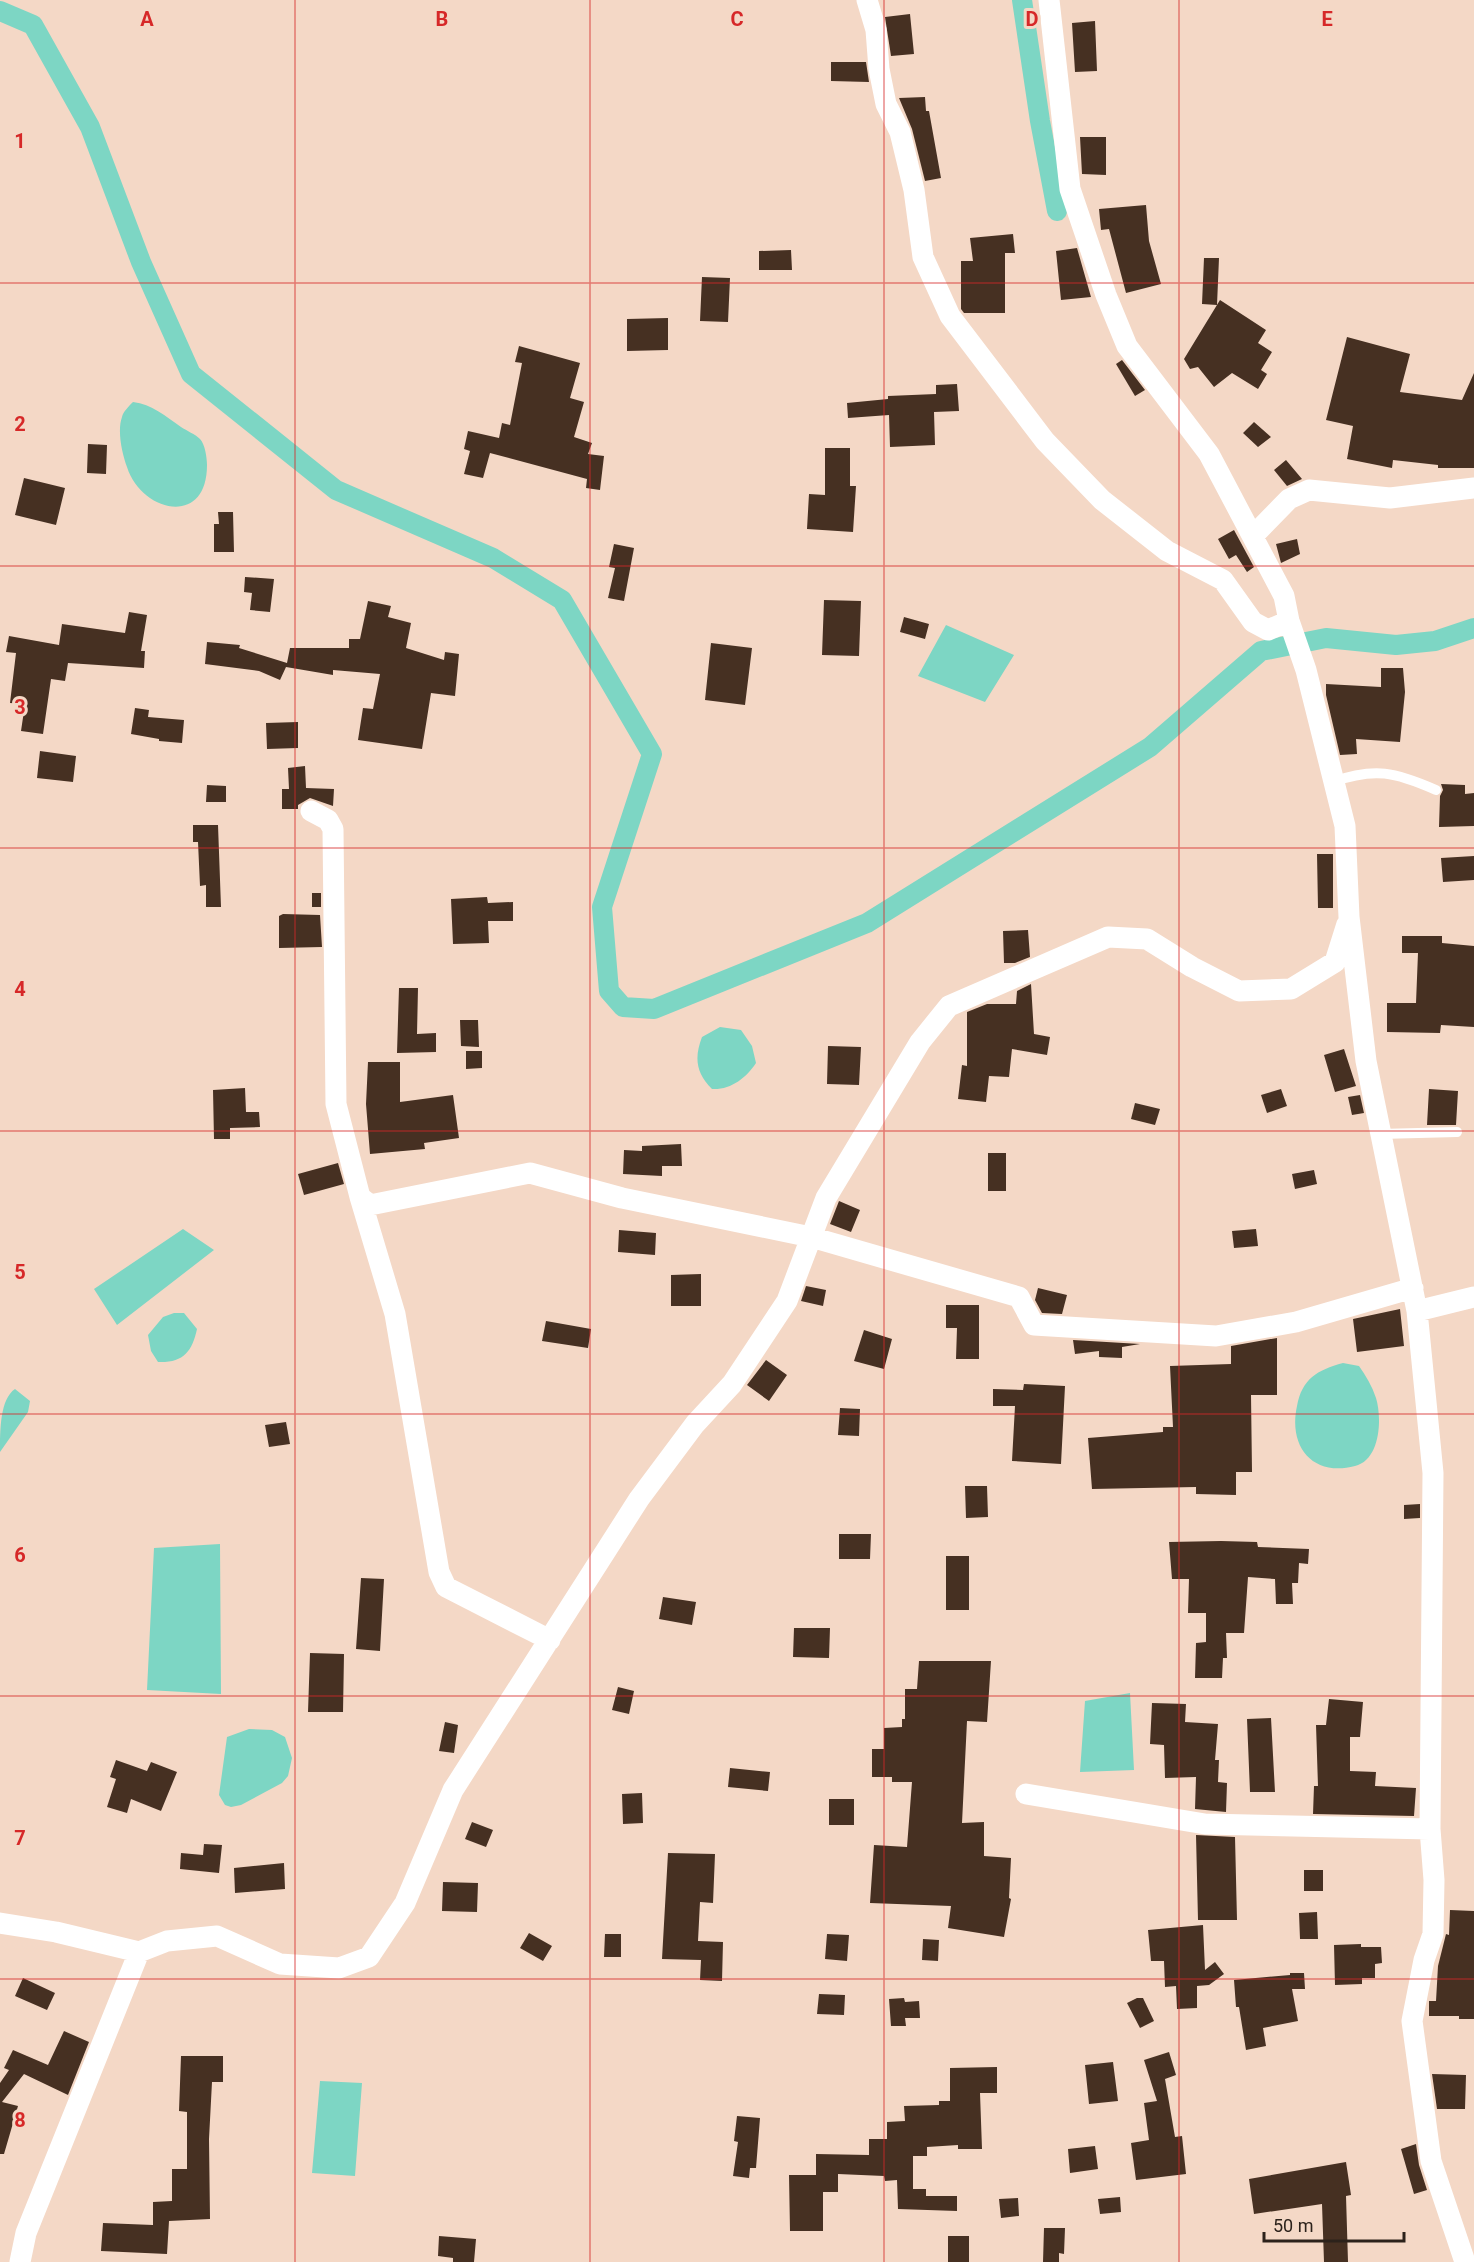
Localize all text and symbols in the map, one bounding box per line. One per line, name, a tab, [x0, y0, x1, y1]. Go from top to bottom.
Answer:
text: A	[140, 7, 154, 31]
text: B	[436, 7, 448, 31]
text: C	[730, 7, 744, 31]
text: D	[1026, 7, 1039, 31]
text: E	[1321, 7, 1333, 31]
text: 1	[14, 129, 26, 153]
text: 2	[14, 412, 26, 436]
text: 3	[14, 695, 26, 719]
text: 4	[14, 977, 26, 1001]
text: 5	[14, 1260, 26, 1284]
text: 6	[14, 1543, 26, 1567]
text: 7	[14, 1826, 26, 1850]
text: 8	[14, 2108, 26, 2132]
scale bar	[1264, 2205, 1404, 2243]
text: 50 m	[1273, 2215, 1313, 2236]

